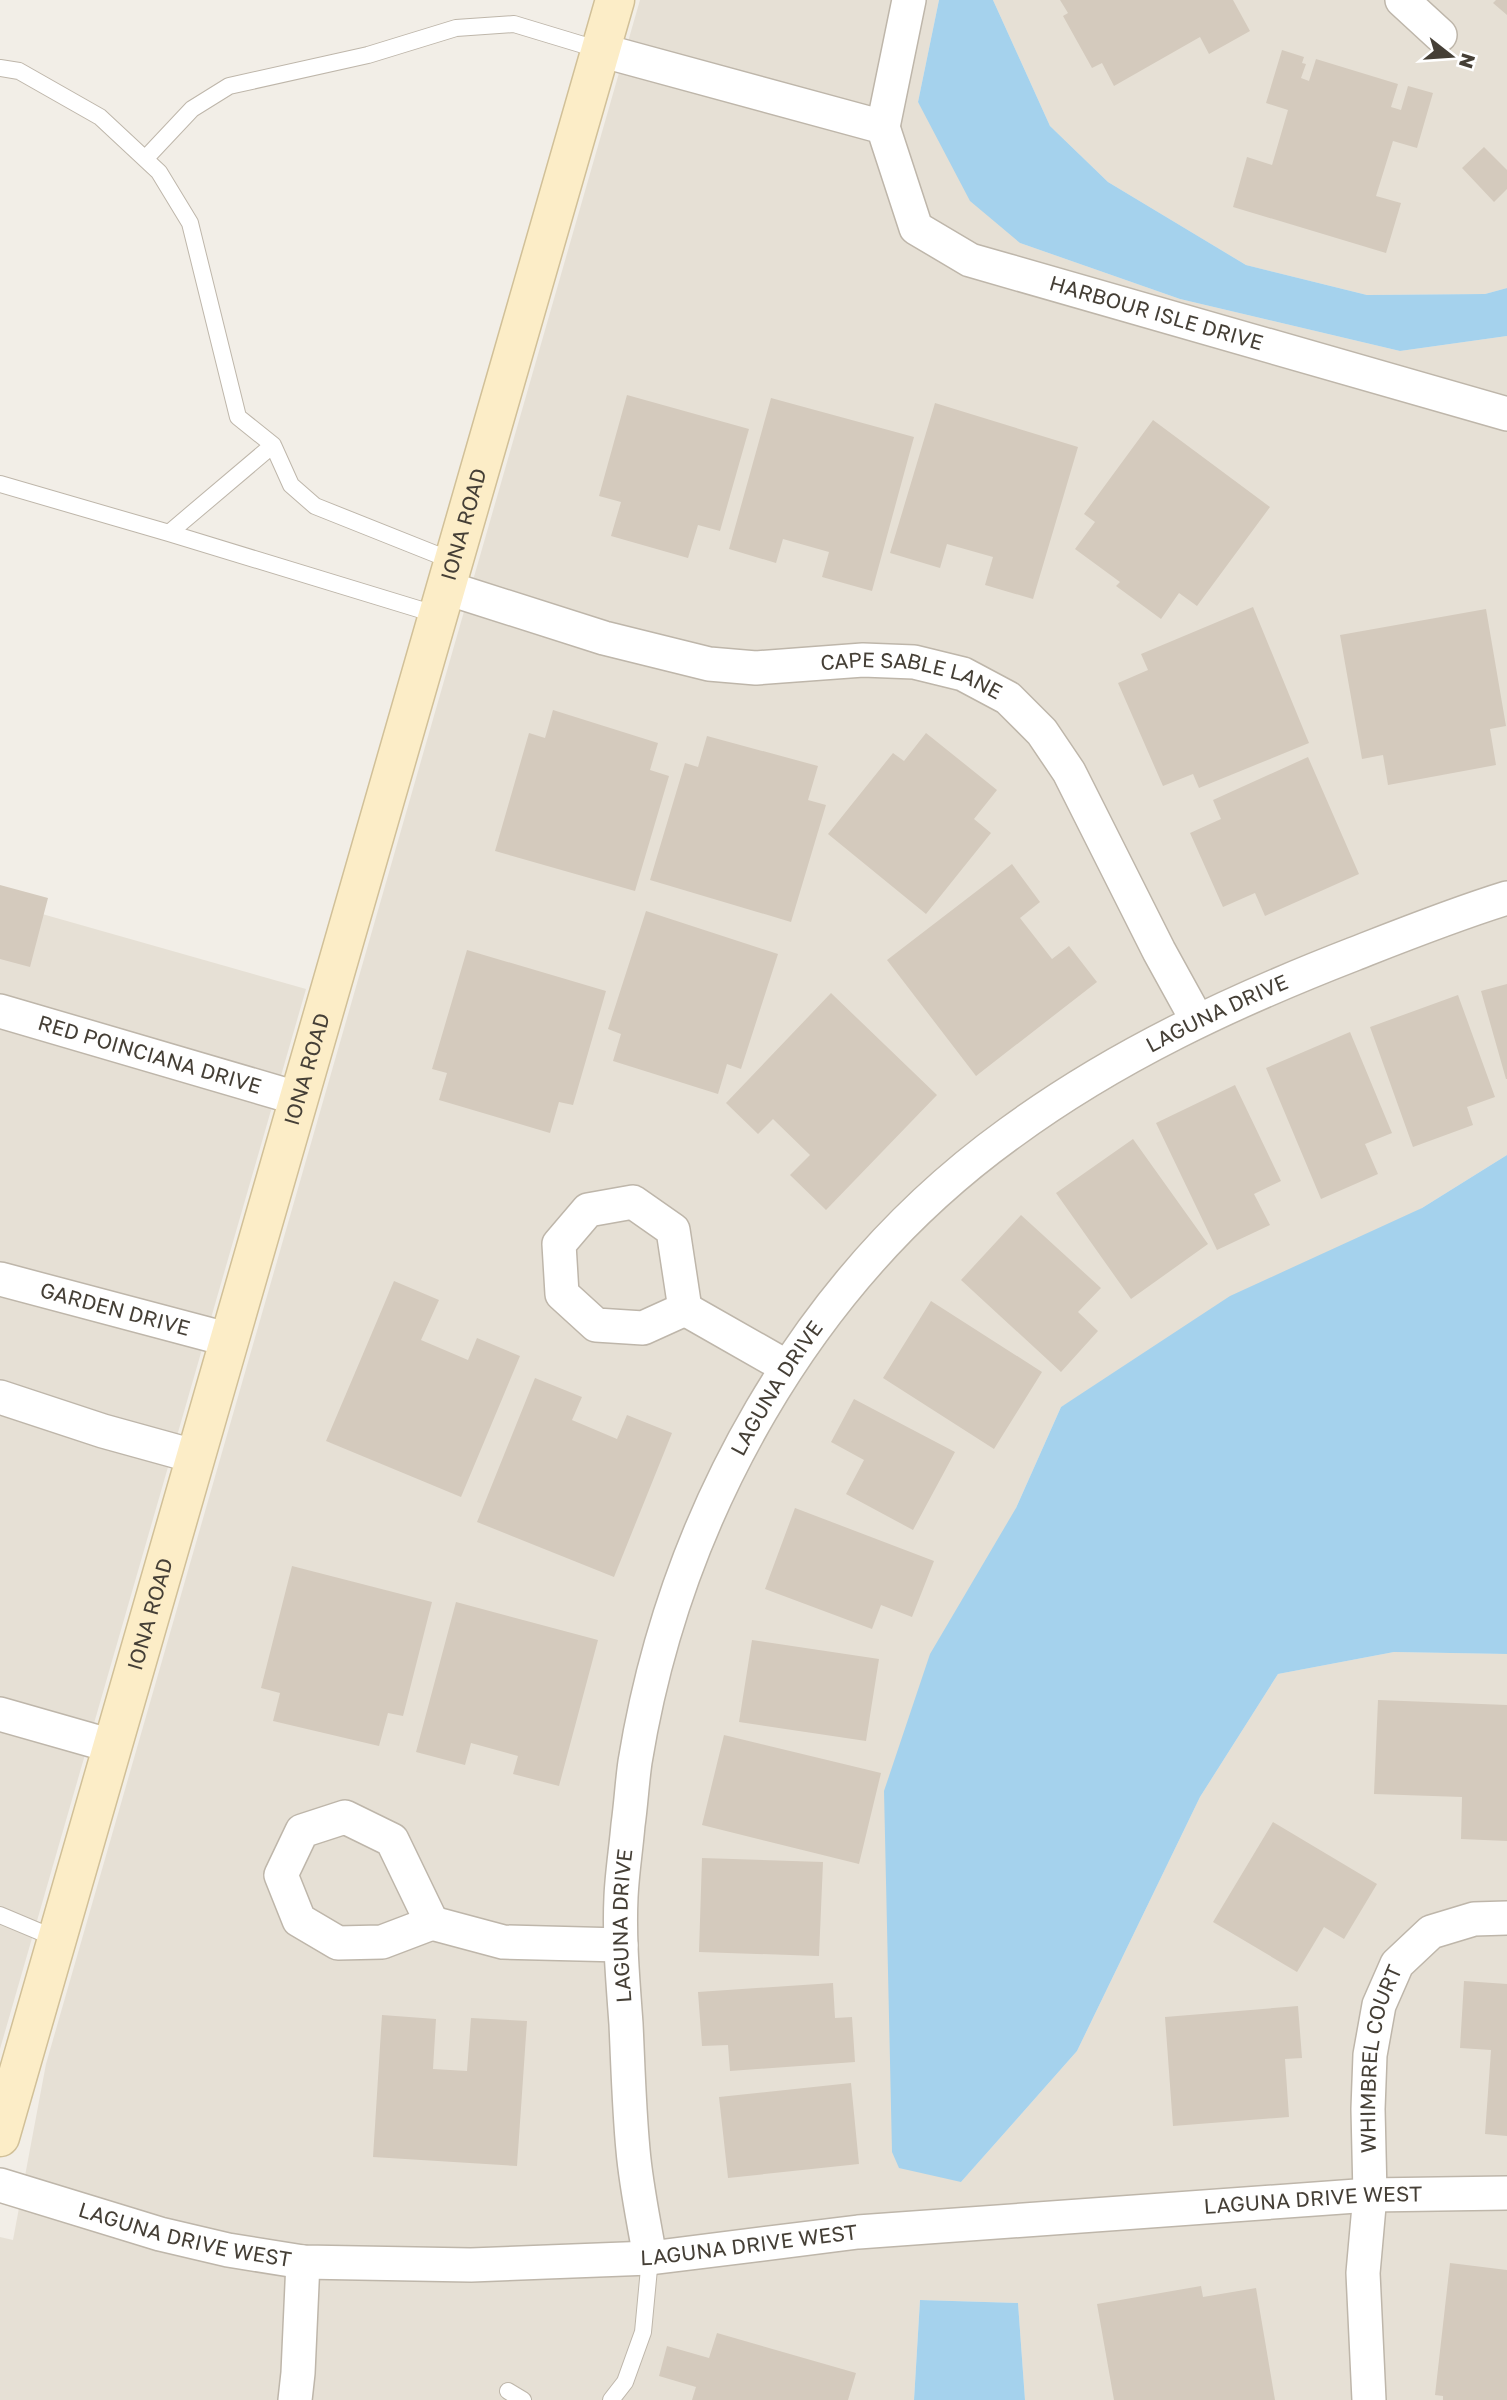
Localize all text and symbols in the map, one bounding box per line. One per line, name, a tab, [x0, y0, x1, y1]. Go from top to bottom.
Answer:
north arrow	[1416, 21, 1486, 91]
text: N	[1455, 51, 1481, 71]
street label: HARBOUR ISLE DRIVE	[1047, 269, 1266, 355]
street label: IONA ROAD	[435, 465, 492, 583]
street label: CAPE SABLE LANE	[819, 646, 1007, 705]
street label: LAGUNA DRIVE	[1141, 968, 1292, 1058]
street label: RED POINCIANA DRIVE	[35, 1009, 265, 1099]
street label: IONA ROAD	[278, 1010, 335, 1128]
street label: GARDEN DRIVE	[38, 1276, 193, 1341]
street label: LAGUNA DRIVE	[724, 1315, 828, 1460]
street label: IONA ROAD	[121, 1555, 178, 1673]
street label: LAGUNA DRIVE	[606, 1847, 637, 2004]
street label: WHIMBREL COURT	[1354, 1961, 1407, 2154]
street label: LAGUNA DRIVE WEST	[1203, 2180, 1422, 2219]
street label: LAGUNA DRIVE WEST	[76, 2196, 294, 2272]
street label: LAGUNA DRIVE WEST	[640, 2218, 859, 2270]

